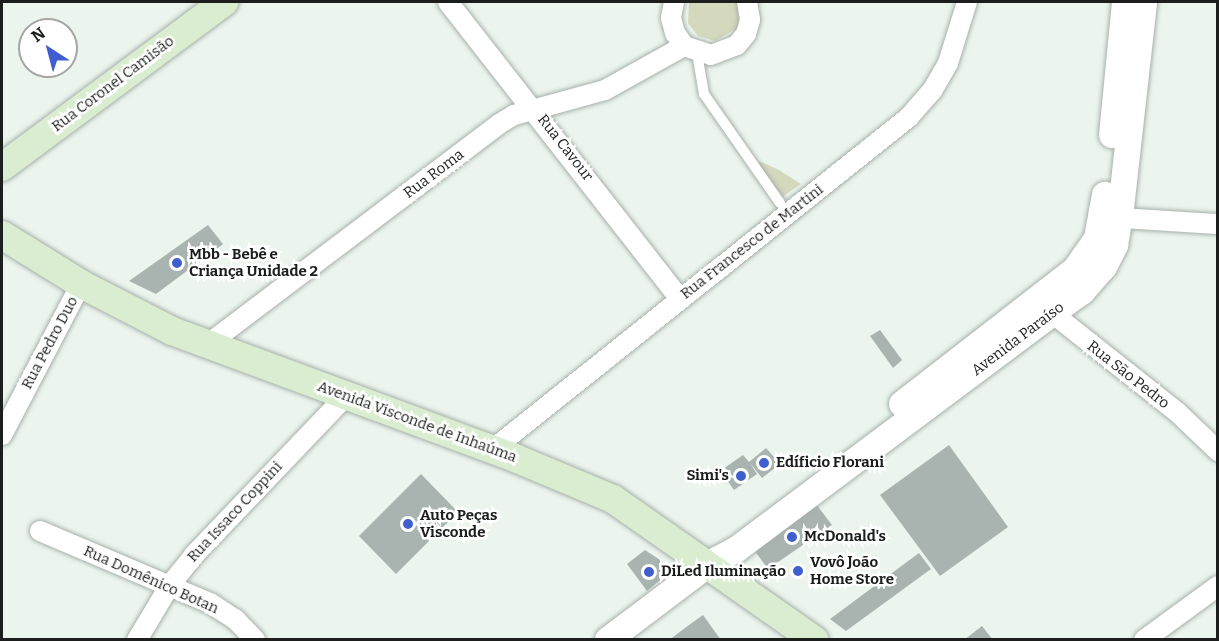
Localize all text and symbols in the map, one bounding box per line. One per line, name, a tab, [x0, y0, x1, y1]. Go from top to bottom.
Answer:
north arrow	[18, 18, 78, 78]
text: N	[28, 23, 49, 46]
street label: Rua Coronel Camisão	[48, 32, 178, 136]
street label: Rua Cavour	[533, 111, 597, 185]
street label: Rua Roma	[400, 146, 468, 202]
street label: Rua Francesco de Martini	[677, 181, 827, 303]
place label: Mbb - Bebê e Criança Unidade 2	[189, 245, 318, 280]
marker: Mbb - Bebê e Criança Unidade 2	[170, 256, 184, 270]
street label: Rua Pedro Duo	[18, 294, 82, 392]
street label: Avenida Paraíso	[968, 298, 1068, 380]
street label: Rua São Pedro	[1083, 337, 1173, 413]
street label: Avenida Visconde de Inhaúma	[315, 377, 519, 467]
place label: Edíficio Florani	[776, 454, 884, 472]
marker: Edíficio Florani	[757, 456, 771, 470]
street label: Rua Issaco Coppini	[184, 458, 286, 566]
place label: Simi's	[686, 467, 729, 485]
marker: Simi's	[734, 469, 748, 483]
place label: Auto Peças Visconde	[420, 506, 497, 541]
marker: Auto Peças Visconde	[401, 517, 415, 531]
place label: McDonald's	[804, 528, 886, 546]
marker: McDonald's	[785, 530, 799, 544]
street label: Rua Domênico Botan	[81, 542, 221, 618]
place label: Vovô João Home Store	[810, 553, 894, 588]
place label: DiLed Iluminação	[661, 563, 786, 581]
marker: Vovô João Home Store	[791, 564, 805, 578]
marker: DiLed Iluminação	[642, 565, 656, 579]

